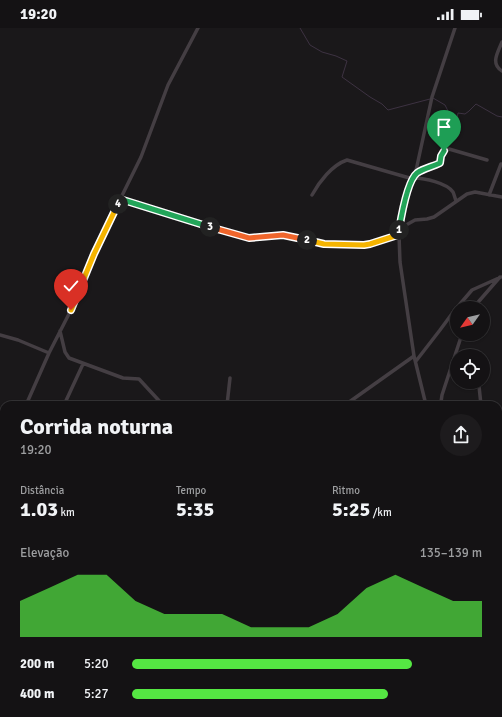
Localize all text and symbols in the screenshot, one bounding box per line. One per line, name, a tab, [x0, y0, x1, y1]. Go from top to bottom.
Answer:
text: 19:20	[20, 5, 57, 23]
pin	[427, 110, 461, 151]
icon: arrive	[433, 116, 455, 138]
pin: 4	[108, 194, 128, 214]
text: 4	[115, 197, 121, 210]
pin: 3	[200, 217, 220, 237]
text: 3	[207, 220, 213, 233]
pin: 1	[389, 220, 409, 240]
text: 1	[396, 223, 402, 236]
pin: 2	[297, 230, 317, 250]
text: 2	[304, 233, 310, 246]
pin	[54, 269, 88, 310]
icon: check	[60, 275, 82, 297]
north arrow	[450, 301, 490, 341]
map controls	[450, 301, 490, 389]
button: locate	[450, 349, 490, 389]
text: Corrida noturna	[20, 413, 173, 440]
button: share	[440, 414, 482, 456]
text: 19:20	[20, 442, 52, 458]
text: Distância	[20, 484, 64, 497]
text: Tempo	[176, 484, 206, 497]
text: Ritmo	[332, 484, 360, 497]
text: 1.03	[20, 497, 58, 522]
text: 5:35	[176, 497, 214, 522]
text: 5:25	[332, 497, 370, 522]
text: km	[58, 506, 75, 519]
text: /km	[370, 506, 392, 519]
text: Elevação	[20, 545, 69, 561]
text: 135–139 m	[420, 545, 482, 561]
text: 200 m	[20, 656, 54, 672]
text: 5:20	[84, 656, 109, 672]
text: 400 m	[20, 686, 54, 702]
text: 5:27	[84, 686, 109, 702]

